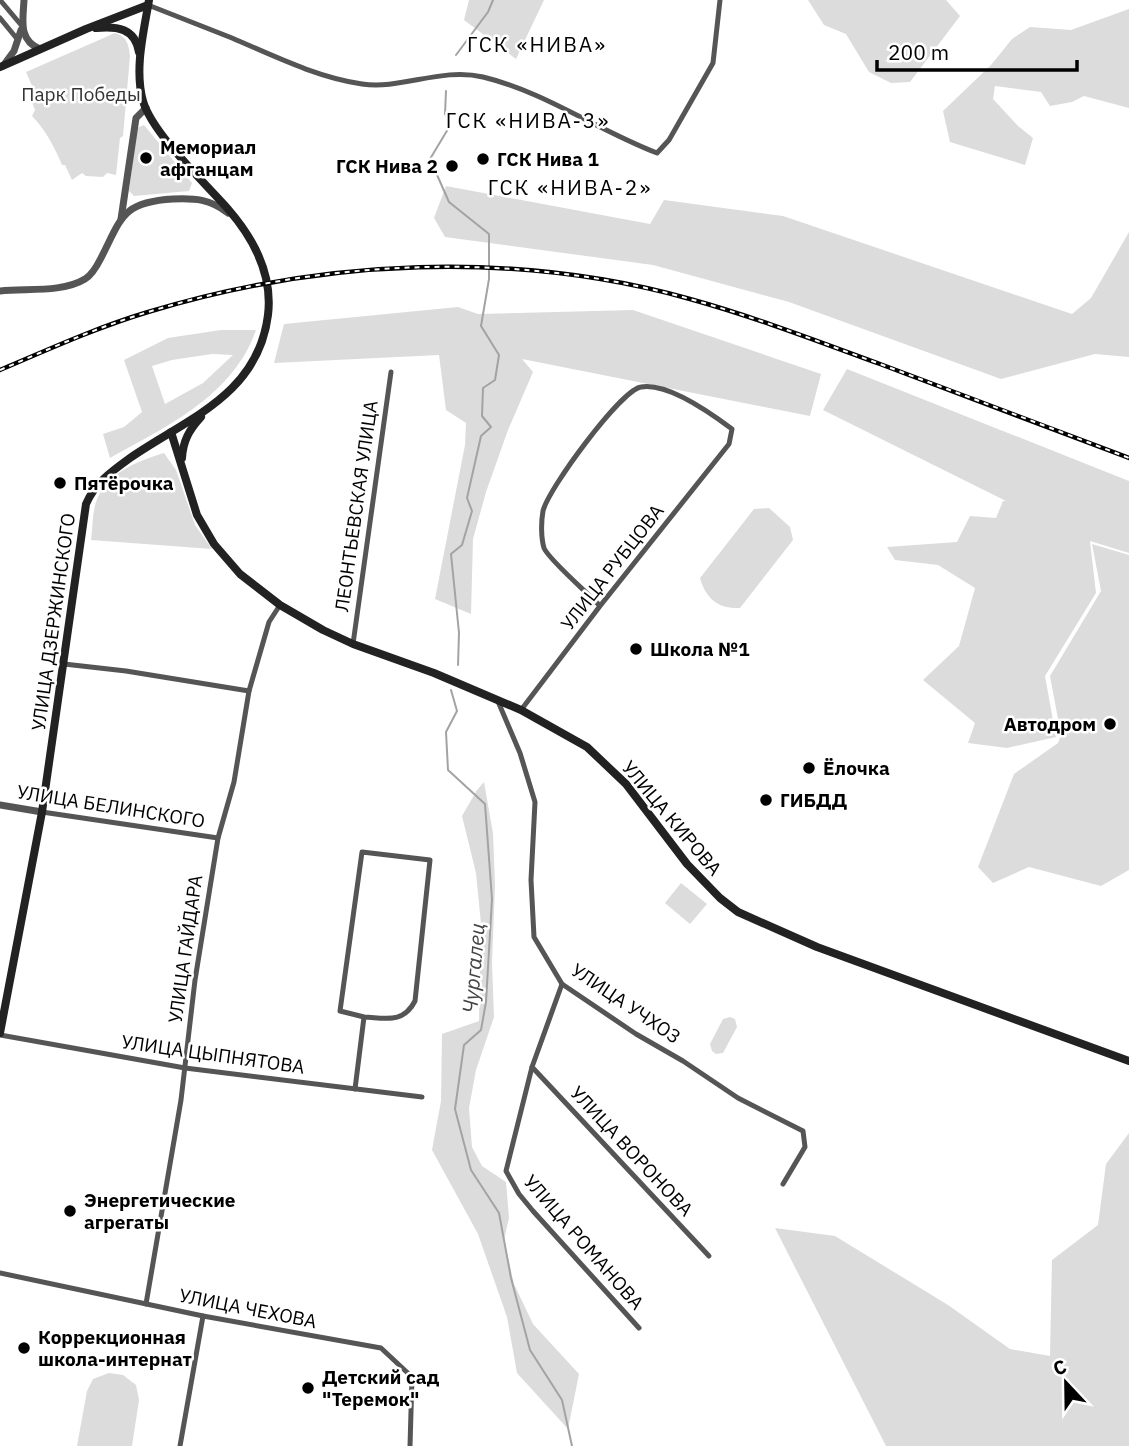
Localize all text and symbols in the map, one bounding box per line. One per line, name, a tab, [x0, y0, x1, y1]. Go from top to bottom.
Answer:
scale bar	[877, 28, 1076, 72]
district label: ГСК «НИВА»	[467, 30, 607, 58]
text: 200 m	[888, 38, 949, 66]
park label: Парк Победы	[21, 82, 141, 106]
district label: ГСК «НИВА-3»	[446, 106, 610, 134]
place label: Мемориал афганцам	[160, 135, 256, 181]
place label: ГСК Нива 1	[497, 147, 600, 171]
marker: Мемориал афганцам	[138, 150, 154, 166]
marker: ГСК Нива 1	[475, 151, 491, 167]
place label: ГСК Нива 2	[336, 154, 438, 178]
marker: ГСК Нива 2	[444, 158, 460, 174]
district label: ГСК «НИВА-2»	[488, 173, 652, 201]
street label: ЛЕОНТЬЕВСКАЯ УЛИЦА	[329, 399, 383, 613]
place label: Пятёрочка	[74, 471, 174, 495]
marker: Пятёрочка	[52, 475, 68, 491]
street label: УЛИЦА РУБЦОВА	[555, 499, 669, 635]
street label: УЛИЦА ДЗЕРЖИНСКОГО	[26, 512, 80, 732]
place label: Школа №1	[650, 637, 750, 661]
marker: Школа №1	[628, 641, 644, 657]
place label: Автодром	[1004, 712, 1096, 736]
marker: Автодром	[1102, 716, 1118, 732]
street label: УЛИЦА КИРОВА	[617, 756, 727, 880]
place label: Ёлочка	[823, 756, 890, 780]
marker: Ёлочка	[801, 760, 817, 776]
street label: УЛИЦА БЕЛИНСКОГО	[15, 779, 207, 833]
place label: ГИБДД	[780, 788, 847, 812]
marker: ГИБДД	[758, 792, 774, 808]
street label: УЛИЦА ГАЙДАРА	[163, 873, 207, 1025]
water label: Чургалец	[455, 922, 491, 1014]
street label: УЛИЦА УЧХОЗ	[567, 958, 685, 1048]
street label: УЛИЦА ЦЫПНЯТОВА	[120, 1029, 306, 1079]
street label: УЛИЦА ВОРОНОВА	[565, 1081, 699, 1221]
street label: УЛИЦА РОМАНОВА	[519, 1170, 649, 1314]
place label: Энергетические агрегаты	[84, 1188, 235, 1234]
marker: Энергетические агрегаты	[62, 1203, 78, 1219]
street label: УЛИЦА ЧЕХОВА	[177, 1283, 319, 1333]
place label: Коррекционная школа-интернат	[38, 1325, 192, 1371]
marker: Коррекционная школа-интернат	[16, 1340, 32, 1356]
north arrow	[1031, 1348, 1101, 1418]
text: С	[1049, 1354, 1070, 1381]
place label: Детский сад "Теремок"	[322, 1365, 440, 1411]
marker: Детский сад "Теремок"	[300, 1380, 316, 1396]

